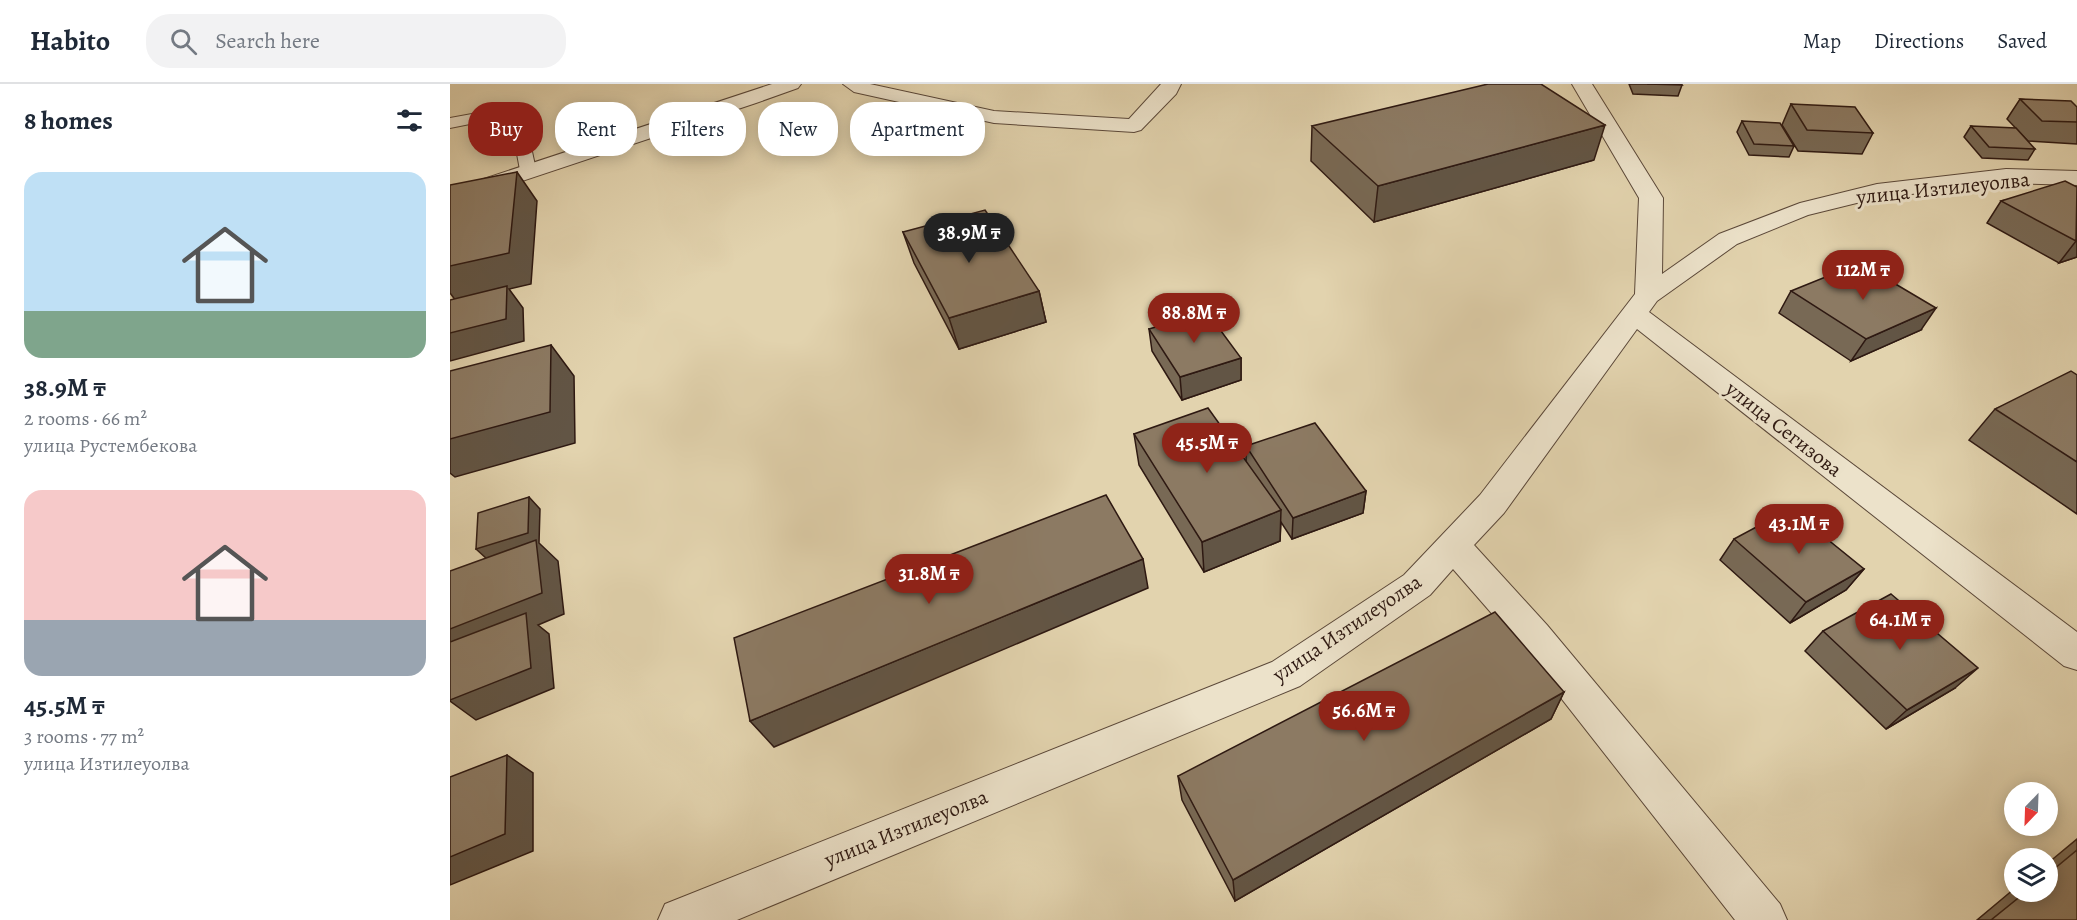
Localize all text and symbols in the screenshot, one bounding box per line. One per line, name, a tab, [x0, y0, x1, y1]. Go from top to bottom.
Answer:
search box	[146, 14, 566, 68]
text: Habito	[30, 22, 110, 60]
icon: search	[167, 25, 200, 58]
text: Search here	[215, 26, 320, 56]
text: Map	[1803, 27, 1841, 55]
text: Directions	[1874, 27, 1964, 55]
text: Saved	[1997, 27, 2047, 55]
chip: Buy	[468, 102, 543, 156]
chip: Rent	[555, 102, 637, 156]
chip: Filters	[649, 102, 746, 156]
chip: New	[758, 102, 838, 156]
chip: Apartment	[850, 102, 985, 156]
text: 8 homes	[24, 103, 113, 138]
icon: filters	[393, 104, 426, 137]
street label: улица Изтилеуолва	[1854, 165, 2031, 211]
icon: home	[171, 211, 279, 319]
pin: 38.9M ₸	[914, 213, 1024, 264]
text: 38.9M ₸	[937, 219, 1001, 246]
pin: 112M ₸	[1814, 250, 1912, 301]
text: 112M ₸	[1836, 256, 1890, 283]
pin: 88.8M ₸	[1139, 293, 1249, 344]
text: 88.8M ₸	[1162, 299, 1226, 326]
text: 38.9M ₸	[24, 370, 106, 405]
street label: улица Сегизова	[1719, 374, 1848, 483]
text: 2 rooms · 66 m²	[24, 405, 147, 432]
pin: 45.5M ₸	[1152, 423, 1262, 474]
text: 45.5M ₸	[1176, 429, 1238, 456]
text: улица Рустембекова	[24, 432, 197, 459]
pin: 43.1M ₸	[1744, 504, 1854, 555]
text: 43.1M ₸	[1769, 510, 1829, 537]
icon: home	[171, 529, 279, 637]
pin: 31.8M ₸	[874, 554, 984, 605]
text: 31.8M ₸	[899, 560, 959, 587]
street label: улица Изтилеуолва	[1266, 568, 1427, 689]
pin: 64.1M ₸	[1845, 600, 1955, 651]
text: 64.1M ₸	[1869, 606, 1931, 633]
text: 45.5M ₸	[24, 688, 105, 723]
pin: 56.6M ₸	[1309, 691, 1419, 742]
text: 56.6M ₸	[1333, 697, 1395, 724]
text: 3 rooms · 77 m²	[24, 723, 144, 750]
text: улица Изтилеуолва	[24, 750, 190, 777]
street label: улица Изтилеуолва	[819, 782, 992, 874]
north arrow	[2004, 782, 2058, 836]
map controls	[2004, 782, 2058, 902]
button: layers	[2004, 848, 2058, 902]

